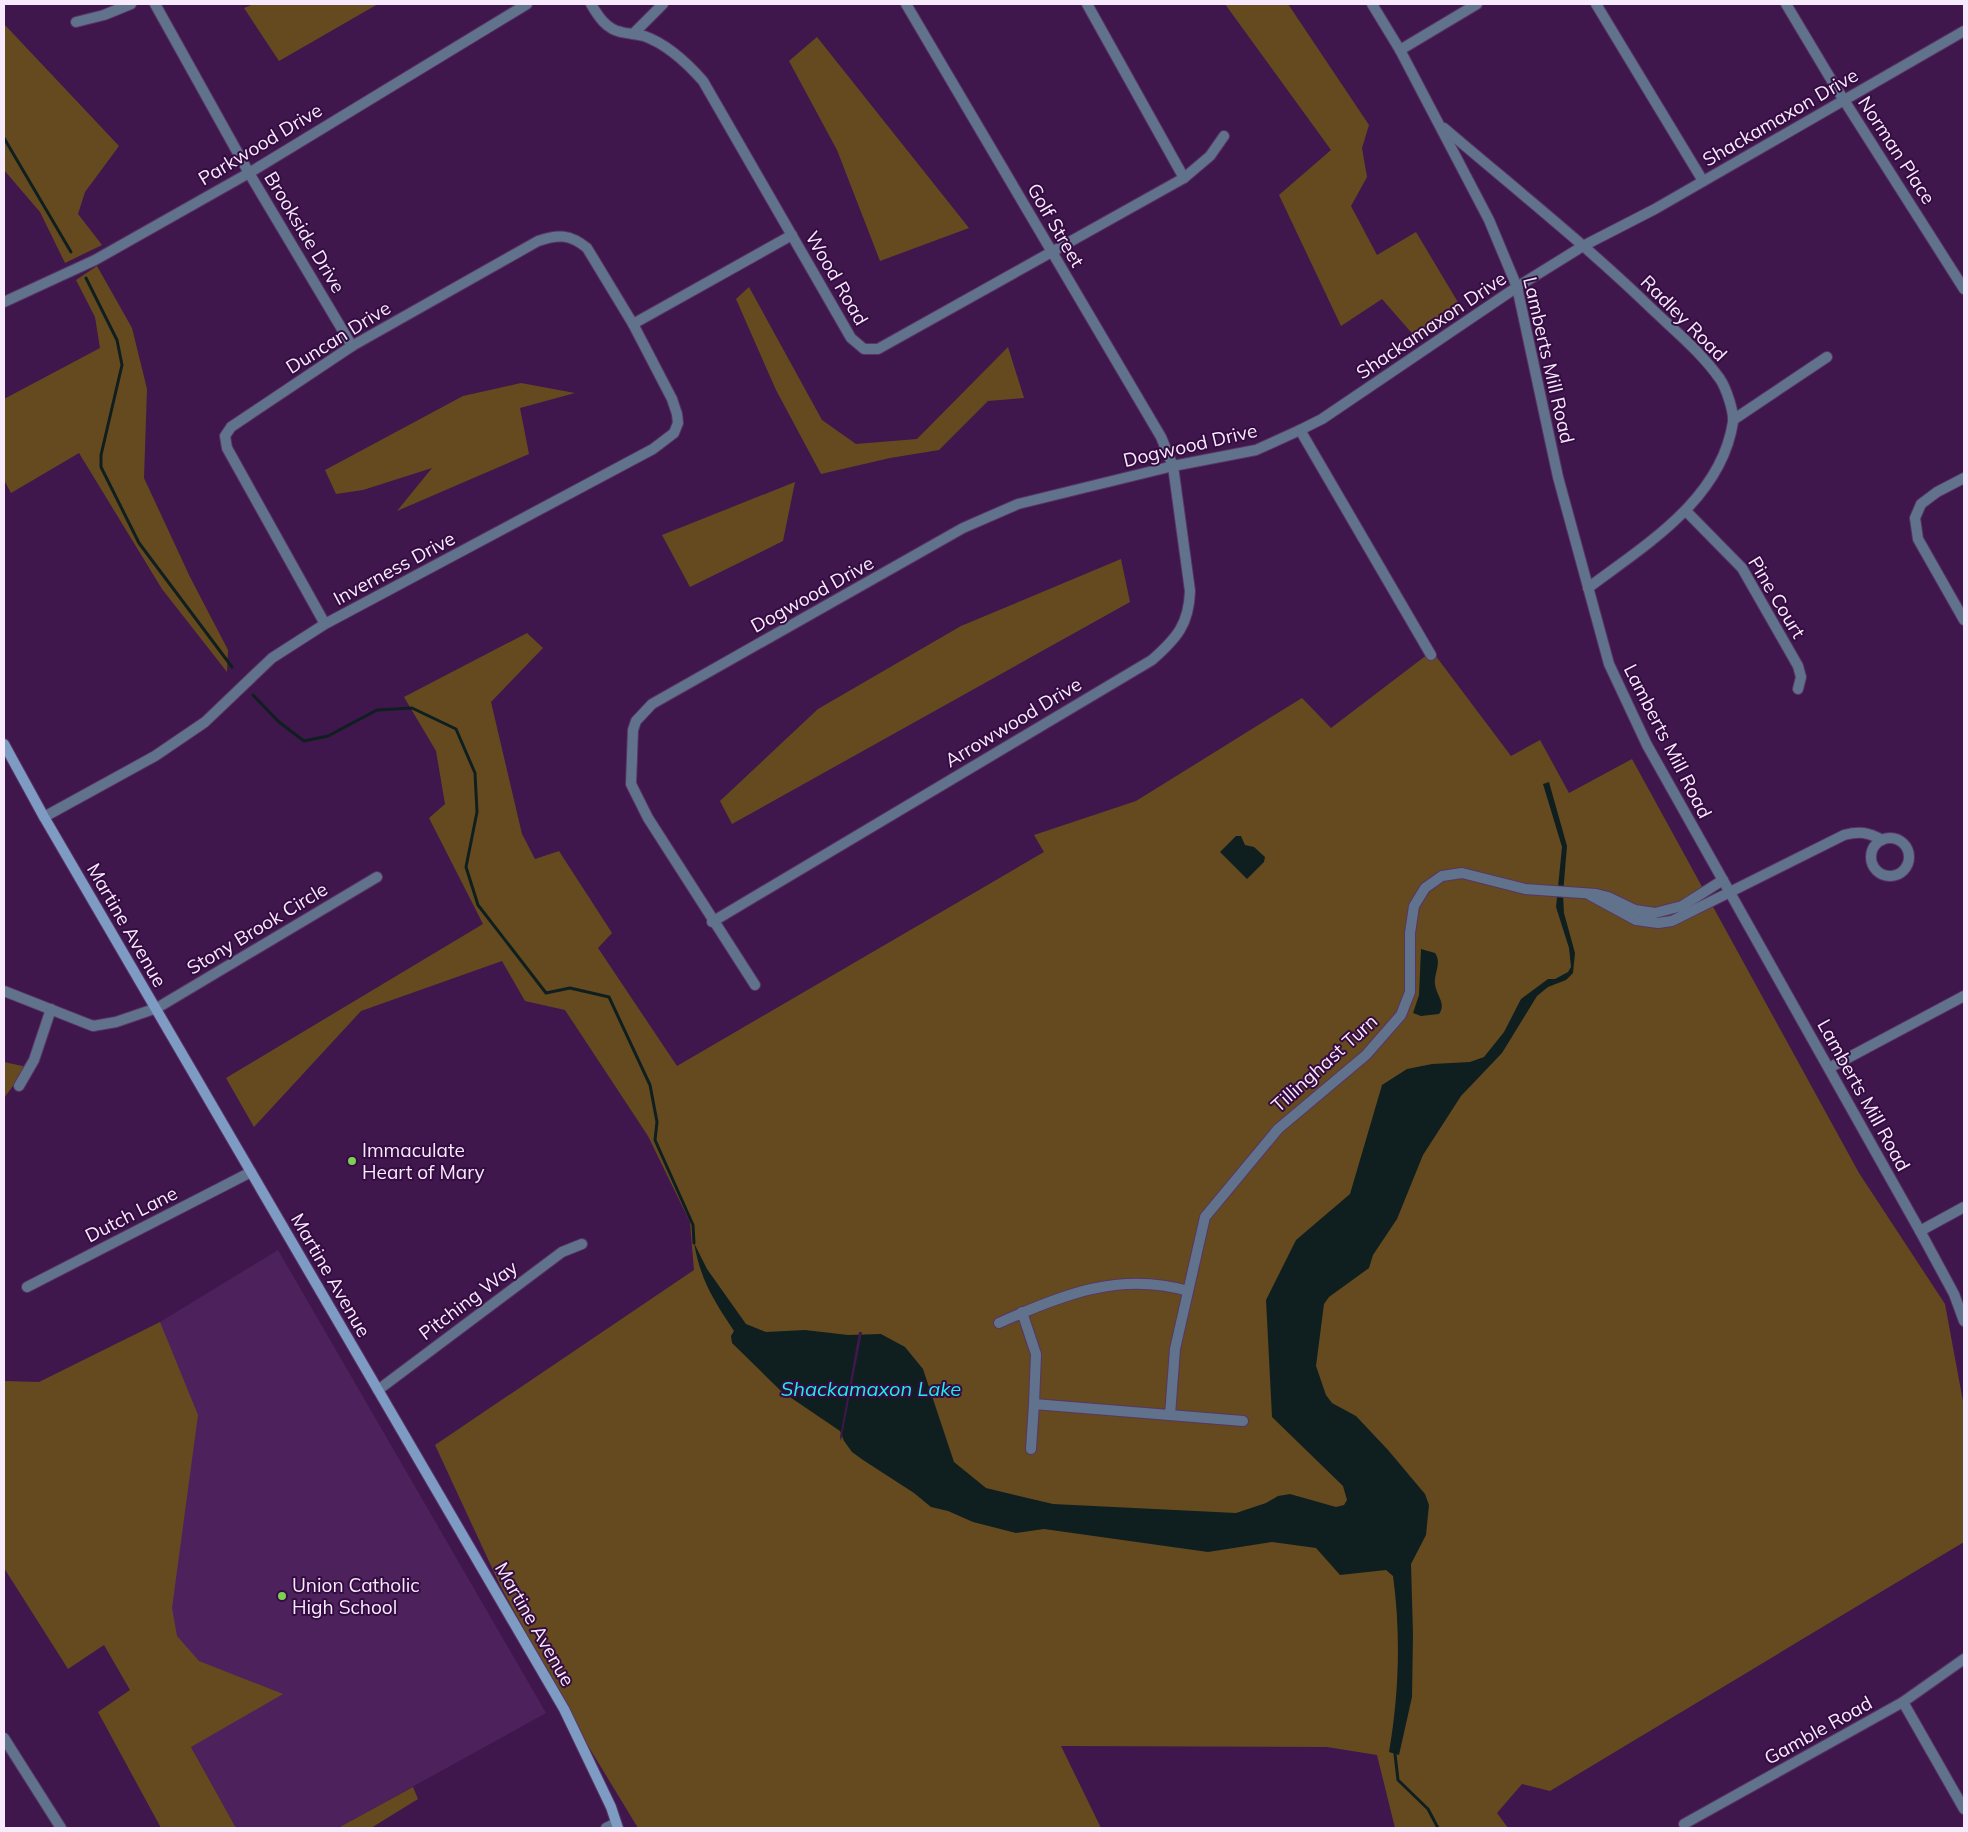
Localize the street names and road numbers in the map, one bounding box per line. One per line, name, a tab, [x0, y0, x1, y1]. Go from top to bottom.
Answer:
street label: Shackamaxon Drive	[1698, 63, 1862, 171]
street label: Norman Place	[1853, 91, 1941, 209]
street label: Parkwood Drive	[194, 98, 326, 190]
street label: Brookside Drive	[259, 167, 351, 297]
street label: Golf Street	[1022, 179, 1090, 272]
street label: Wood Road	[800, 227, 874, 329]
street label: Shackamaxon Drive	[1351, 266, 1511, 384]
street label: Radley Road	[1636, 270, 1732, 366]
street label: Lamberts Mill Road	[1518, 274, 1580, 446]
street label: Duncan Drive	[281, 295, 395, 379]
street label: Dogwood Drive	[1121, 418, 1259, 472]
street label: Inverness Drive	[329, 526, 459, 610]
street label: Dogwood Drive	[746, 550, 878, 638]
street label: Pine Court	[1743, 552, 1811, 643]
street label: Lamberts Mill Road	[1619, 660, 1717, 822]
street label: Arrowwood Drive	[940, 672, 1086, 772]
street label: Martine Avenue	[82, 859, 172, 991]
street label: Stony Brook Circle	[182, 877, 332, 979]
street label: Tillinghast Turn	[1266, 1009, 1382, 1117]
street label: Lamberts Mill Road	[1812, 1015, 1916, 1175]
street label: Dutch Lane	[81, 1181, 181, 1247]
street label: Martine Avenue	[286, 1209, 376, 1341]
street label: Pitching Way	[414, 1255, 522, 1345]
street label: Martine Avenue	[490, 1558, 580, 1690]
street label: Gamble Road	[1760, 1690, 1876, 1770]

